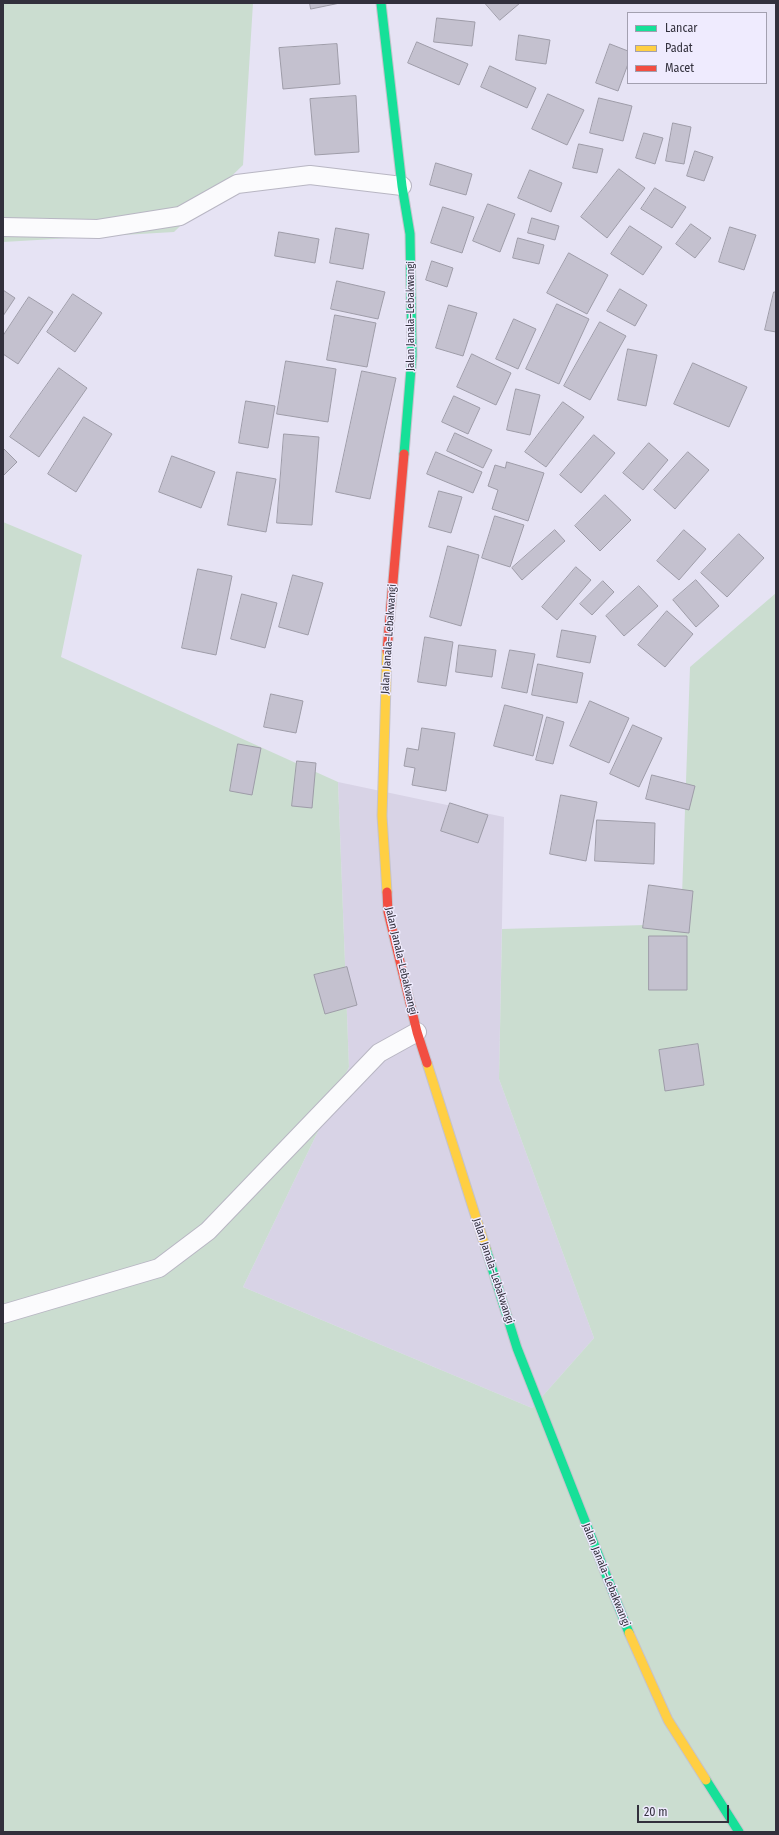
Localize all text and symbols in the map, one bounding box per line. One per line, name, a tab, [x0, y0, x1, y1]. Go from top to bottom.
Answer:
legend	[627, 12, 767, 84]
text: Lancar	[665, 21, 698, 35]
text: Padat	[665, 41, 693, 55]
text: Macet	[665, 61, 694, 75]
street label: Jalan Janala–Lebakwangi	[404, 261, 418, 371]
street label: Jalan Janala–Lebakwangi	[379, 584, 399, 694]
street label: Jalan Janala–Lebakwangi	[382, 906, 420, 1016]
street label: Jalan Janala–Lebakwangi	[470, 1217, 516, 1325]
street label: Jalan Janala–Lebakwangi	[579, 1521, 633, 1629]
scale bar	[639, 1797, 731, 1823]
text: 20 m	[644, 1805, 668, 1819]

